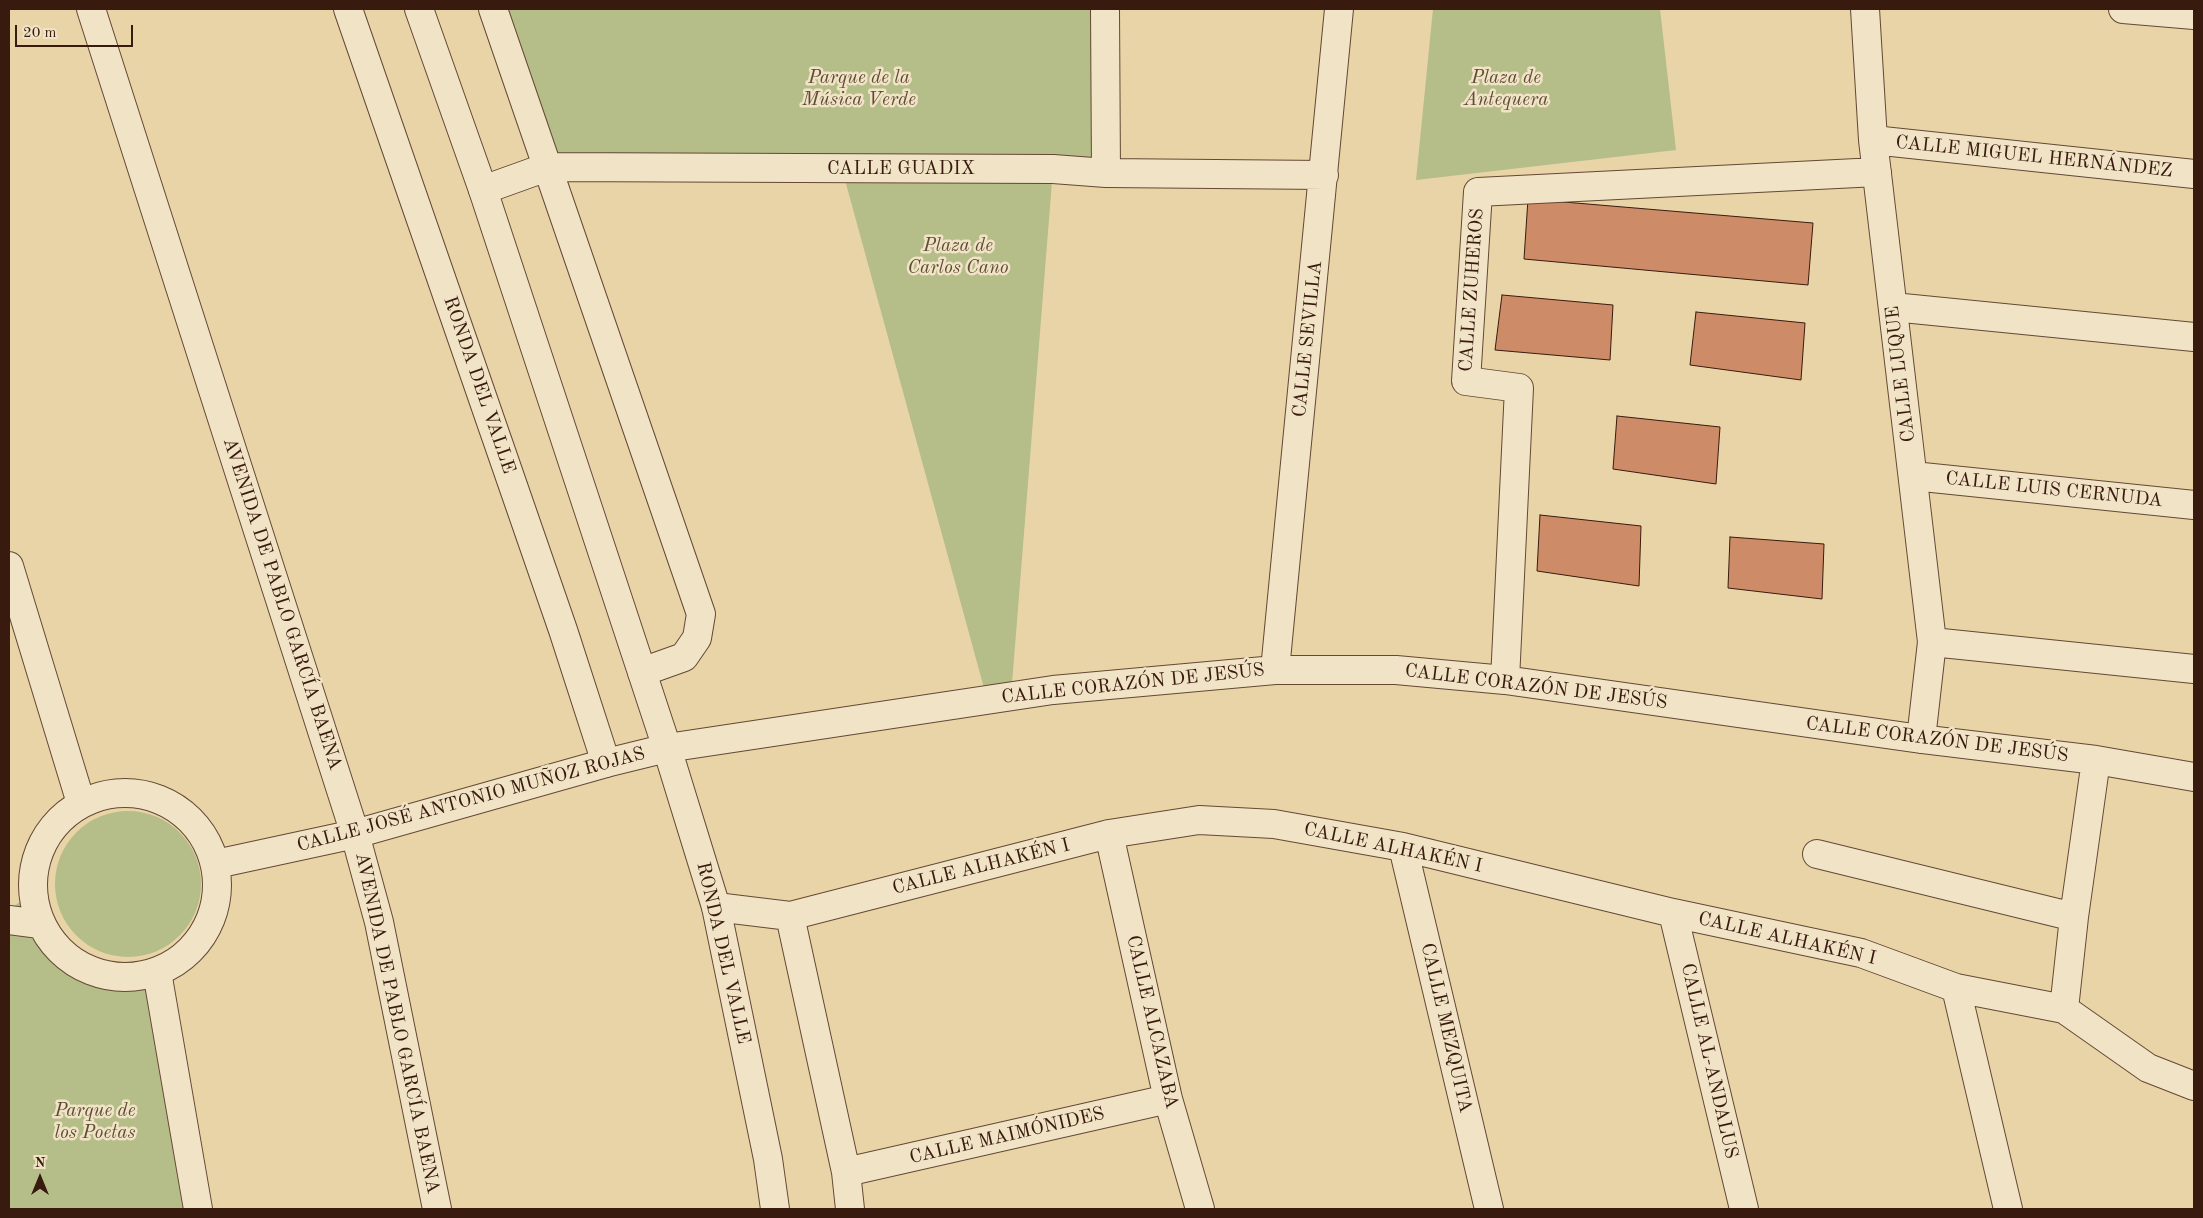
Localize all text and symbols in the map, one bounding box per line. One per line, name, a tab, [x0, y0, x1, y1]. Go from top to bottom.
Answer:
scale bar	[18, 15, 135, 47]
text: 20 m	[23, 26, 57, 41]
park label: Parque de la Música Verde	[802, 67, 916, 111]
park label: Plaza de Antequera	[1464, 67, 1548, 111]
street label: CALLE MIGUEL HERNÁNDEZ	[1894, 131, 2174, 183]
street label: CALLE GUADIX	[827, 158, 975, 180]
street label: CALLE ZUHEROS	[1455, 207, 1489, 373]
park label: Plaza de Carlos Cano	[907, 235, 1009, 279]
street label: CALLE SEVILLA	[1288, 260, 1328, 418]
street label: RONDA DEL VALLE	[438, 293, 520, 477]
street label: CALLE LUQUE	[1881, 304, 1921, 444]
street label: AVENIDA DE PABLO GARCÍA BAENA	[217, 435, 347, 773]
street label: CALLE LUIS CERNUDA	[1944, 467, 2164, 513]
street label: CALLE CORAZÓN DE JESÚS	[1000, 659, 1266, 709]
street label: CALLE CORAZÓN DE JESÚS	[1403, 660, 1669, 714]
street label: CALLE CORAZÓN DE JESÚS	[1804, 713, 2070, 767]
street label: CALLE JOSÉ ANTONIO MUÑOZ ROJAS	[295, 742, 647, 858]
street label: CALLE ALHAKÉN I	[1302, 818, 1484, 878]
street label: CALLE ALHAKÉN I	[890, 834, 1072, 900]
street label: AVENIDA DE PABLO GARCÍA BAENA	[350, 850, 444, 1196]
street label: RONDA DEL VALLE	[691, 860, 755, 1046]
street label: CALLE ALHAKÉN I	[1696, 907, 1878, 971]
street label: CALLE ALCAZABA	[1121, 933, 1183, 1111]
street label: CALLE MEZQUITA	[1415, 941, 1477, 1115]
street label: CALLE AL-ANDALUS	[1675, 961, 1743, 1161]
park label: Parque de los Poetas	[55, 1100, 135, 1144]
street label: CALLE MAIMÓNIDES	[907, 1102, 1107, 1170]
north arrow	[15, 1153, 65, 1203]
text: N	[35, 1156, 45, 1170]

